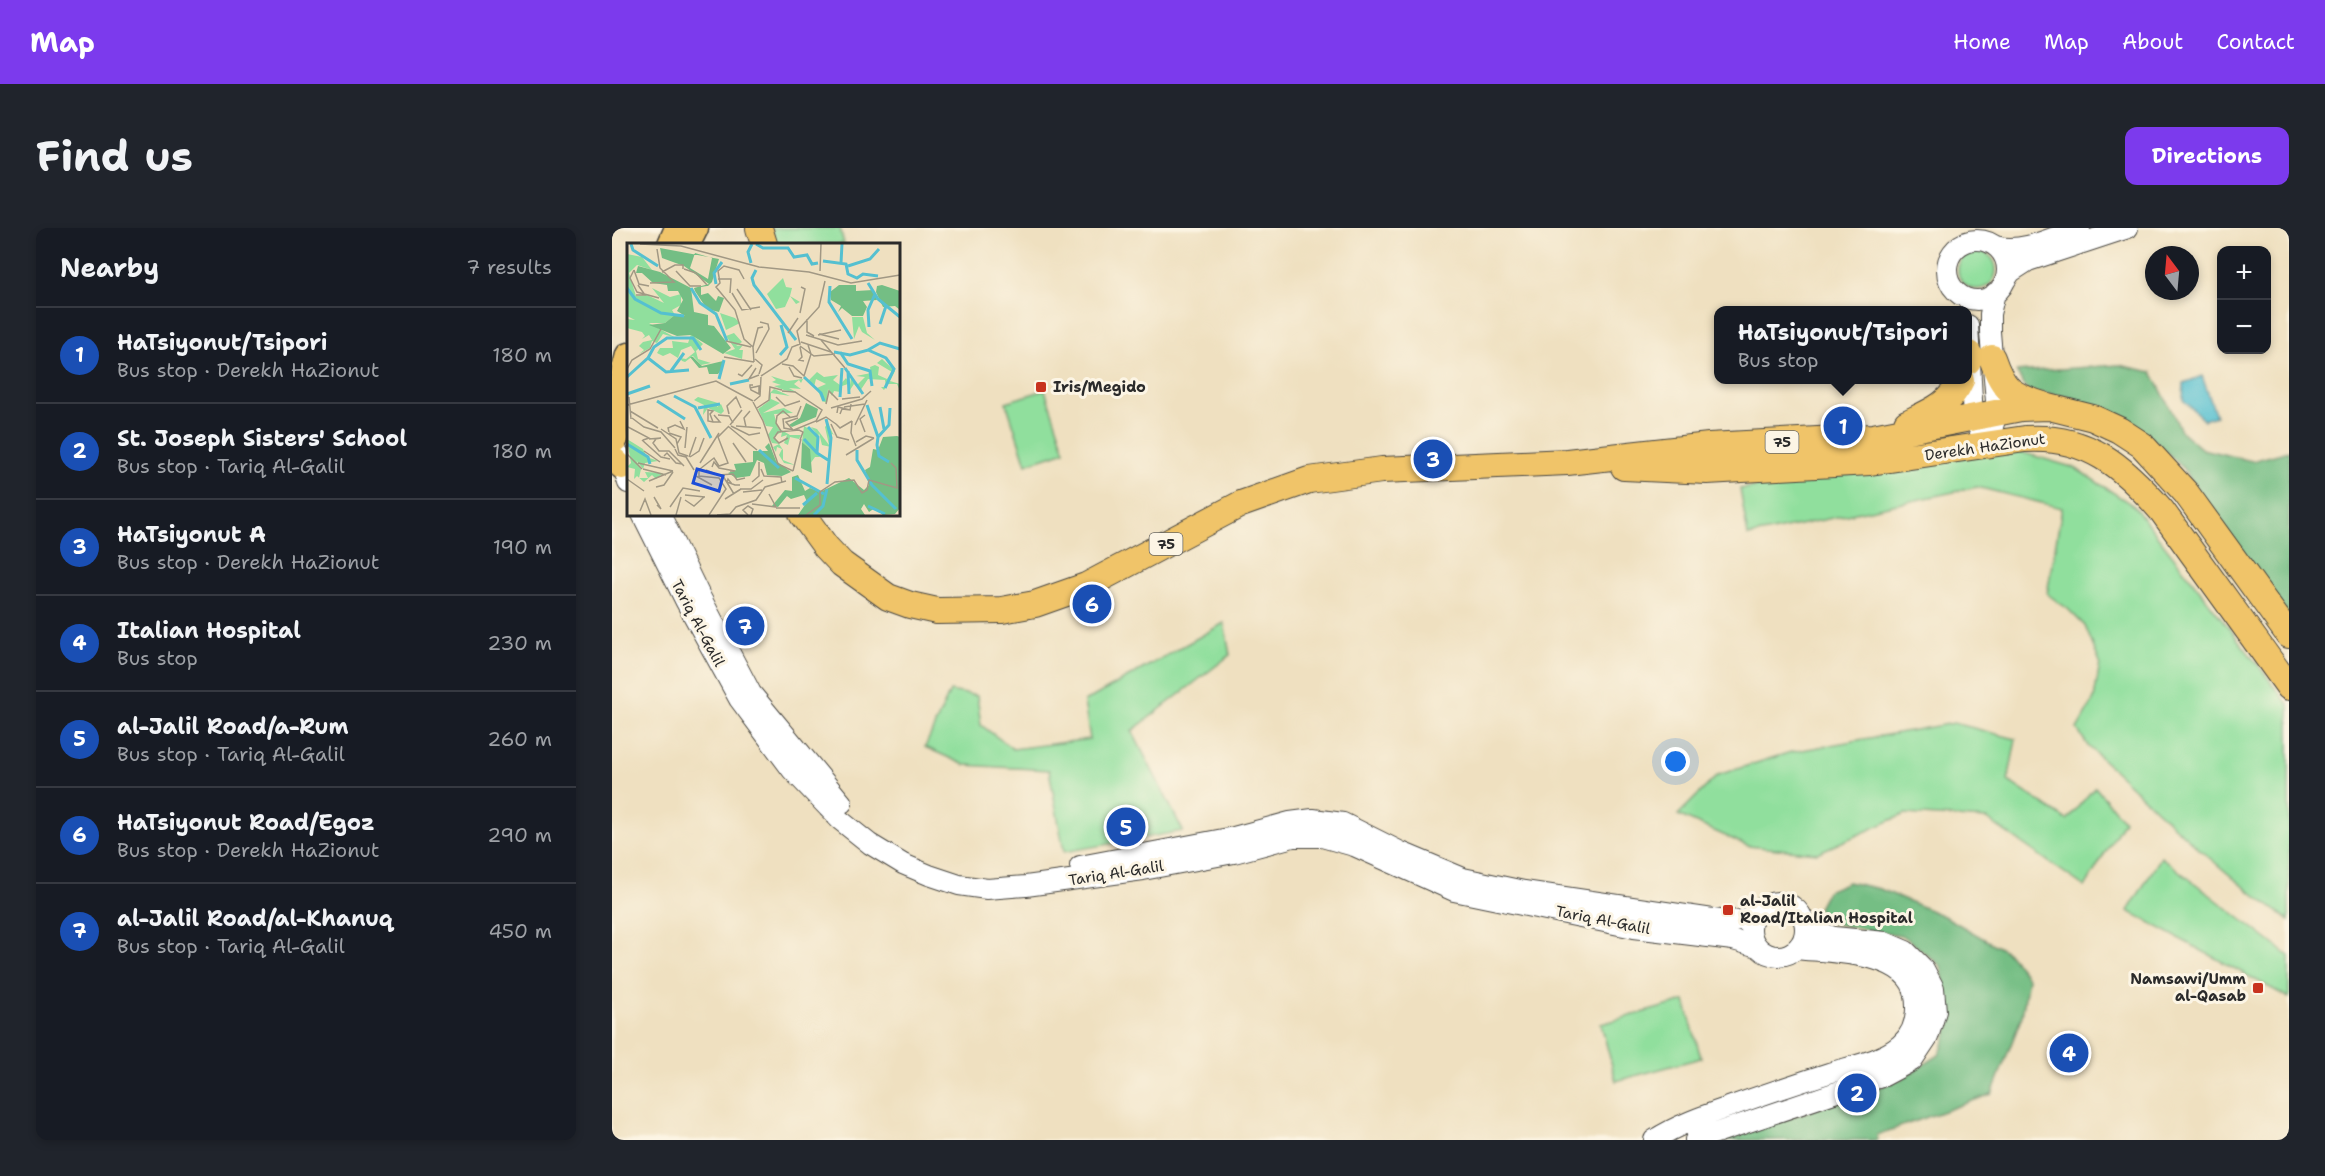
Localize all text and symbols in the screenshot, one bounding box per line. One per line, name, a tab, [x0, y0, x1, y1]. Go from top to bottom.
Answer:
text: Map	[30, 23, 95, 61]
text: Home	[1953, 28, 2011, 56]
text: Map	[2044, 28, 2089, 56]
text: About	[2122, 28, 2183, 56]
text: Contact	[2216, 28, 2295, 56]
button: Directions	[2125, 127, 2289, 185]
text: Find us	[36, 128, 193, 184]
inset map	[627, 243, 900, 516]
north arrow	[2145, 246, 2199, 300]
map controls	[2217, 246, 2271, 354]
button: +	[2217, 246, 2271, 300]
text: Nearby	[60, 250, 159, 285]
text: 7 results	[466, 254, 552, 280]
button: −	[2217, 300, 2271, 354]
popup	[1714, 306, 1972, 384]
text: HaTsiyonut/Tsipori	[1738, 318, 1948, 347]
text: HaTsiyonut/Tsipori	[117, 328, 328, 357]
text: 1	[75, 342, 84, 368]
text: 180 m	[492, 342, 552, 368]
text: Bus stop	[1738, 347, 1818, 373]
text: Bus stop · Derekh HaZionut	[117, 357, 379, 383]
place label: Iris/Megido	[1053, 377, 1146, 397]
marker: Iris/Megido	[1034, 380, 1048, 394]
pin: 1	[1824, 404, 1862, 448]
text: St. Joseph Sisters' School	[117, 424, 407, 453]
street label: Derekh HaZionut	[1923, 429, 2047, 465]
road number: 75	[1766, 431, 1798, 453]
pin: 3	[1414, 436, 1452, 482]
text: 2	[73, 438, 87, 464]
text: 180 m	[492, 438, 552, 464]
text: Bus stop · Tariq Al-Galil	[117, 453, 345, 479]
text: HaTsiyonut A	[117, 520, 266, 549]
road number: 75	[1150, 533, 1182, 555]
text: 3	[73, 534, 87, 560]
text: 190 m	[493, 534, 552, 560]
text: Bus stop · Derekh HaZionut	[117, 549, 379, 575]
street label: Tariq Al-Galil	[667, 576, 730, 670]
pin: 6	[1072, 582, 1112, 626]
pin: 7	[726, 604, 764, 648]
text: Italian Hospital	[117, 616, 301, 645]
text: 4	[73, 630, 87, 656]
text: 230 m	[487, 630, 552, 656]
text: Bus stop	[117, 645, 198, 671]
text: al-Jalil Road/a-Rum	[117, 712, 348, 741]
text: 5	[73, 726, 86, 752]
text: 260 m	[487, 726, 552, 752]
text: Bus stop · Tariq Al-Galil	[117, 741, 345, 767]
your location	[1661, 747, 1690, 776]
pin: 5	[1106, 804, 1146, 850]
text: HaTsiyonut Road/Egoz	[117, 808, 375, 837]
text: 6	[73, 822, 87, 848]
text: 290 m	[487, 822, 552, 848]
text: Bus stop · Derekh HaZionut	[117, 837, 379, 863]
street label: Tariq Al-Galil	[1067, 856, 1165, 890]
place label: al-Jalil Road/Italian Hospital	[1740, 891, 1913, 928]
street label: Tariq Al-Galil	[1554, 901, 1652, 939]
marker: al-Jalil Road/Italian Hospital	[1721, 903, 1735, 917]
text: al-Jalil Road/al-Khanuq	[117, 904, 393, 933]
text: 7	[73, 918, 87, 944]
text: 450 m	[488, 918, 552, 944]
text: Bus stop · Tariq Al-Galil	[117, 933, 345, 959]
place label: Namsawi/Umm al-Qasab	[2130, 969, 2246, 1006]
marker: Namsawi/Umm al-Qasab	[2251, 981, 2265, 995]
pin: 4	[2050, 1030, 2088, 1076]
pin: 2	[1838, 1070, 1876, 1116]

